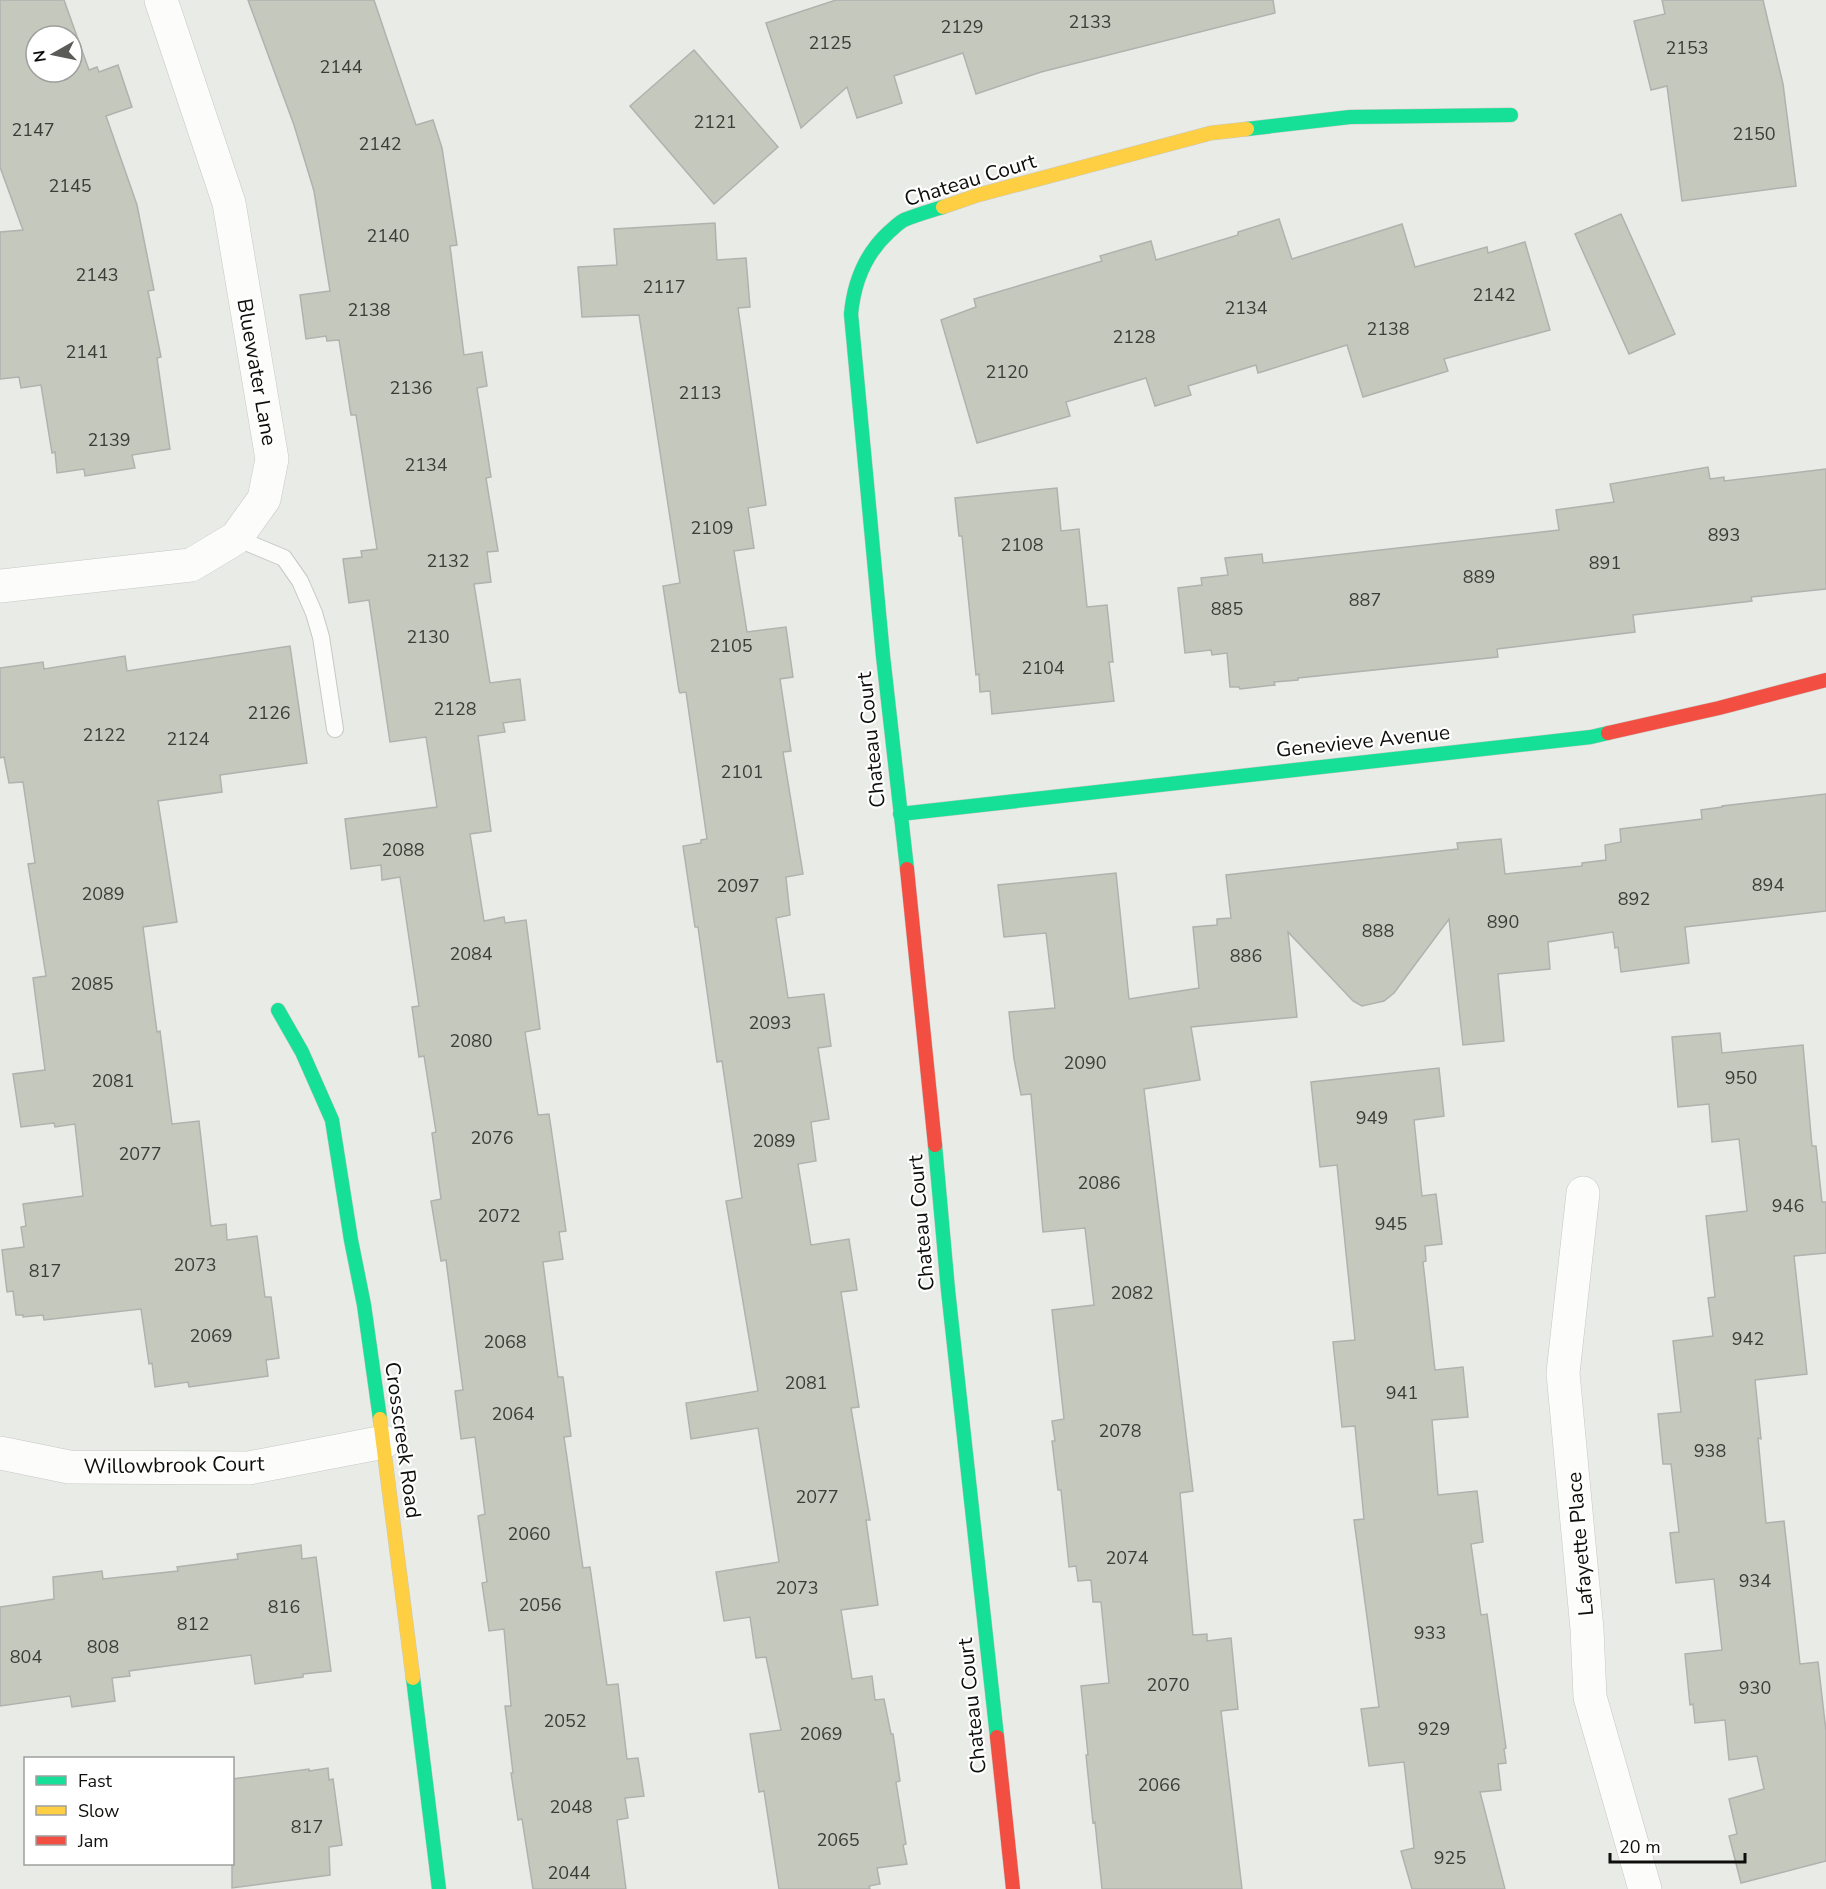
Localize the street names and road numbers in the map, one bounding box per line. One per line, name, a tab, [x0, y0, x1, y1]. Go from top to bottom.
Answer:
street label: Chateau Court	[901, 147, 1040, 213]
street label: Bluewater Lane	[230, 296, 284, 448]
street label: Chateau Court	[850, 670, 892, 809]
street label: Genevieve Avenue	[1275, 718, 1451, 764]
street label: Chateau Court	[901, 1153, 941, 1292]
street label: Crosscreek Road	[378, 1360, 428, 1520]
street label: Willowbrook Court	[83, 1449, 265, 1481]
street label: Lafayette Place	[1560, 1471, 1600, 1617]
street label: Chateau Court	[951, 1636, 993, 1775]

